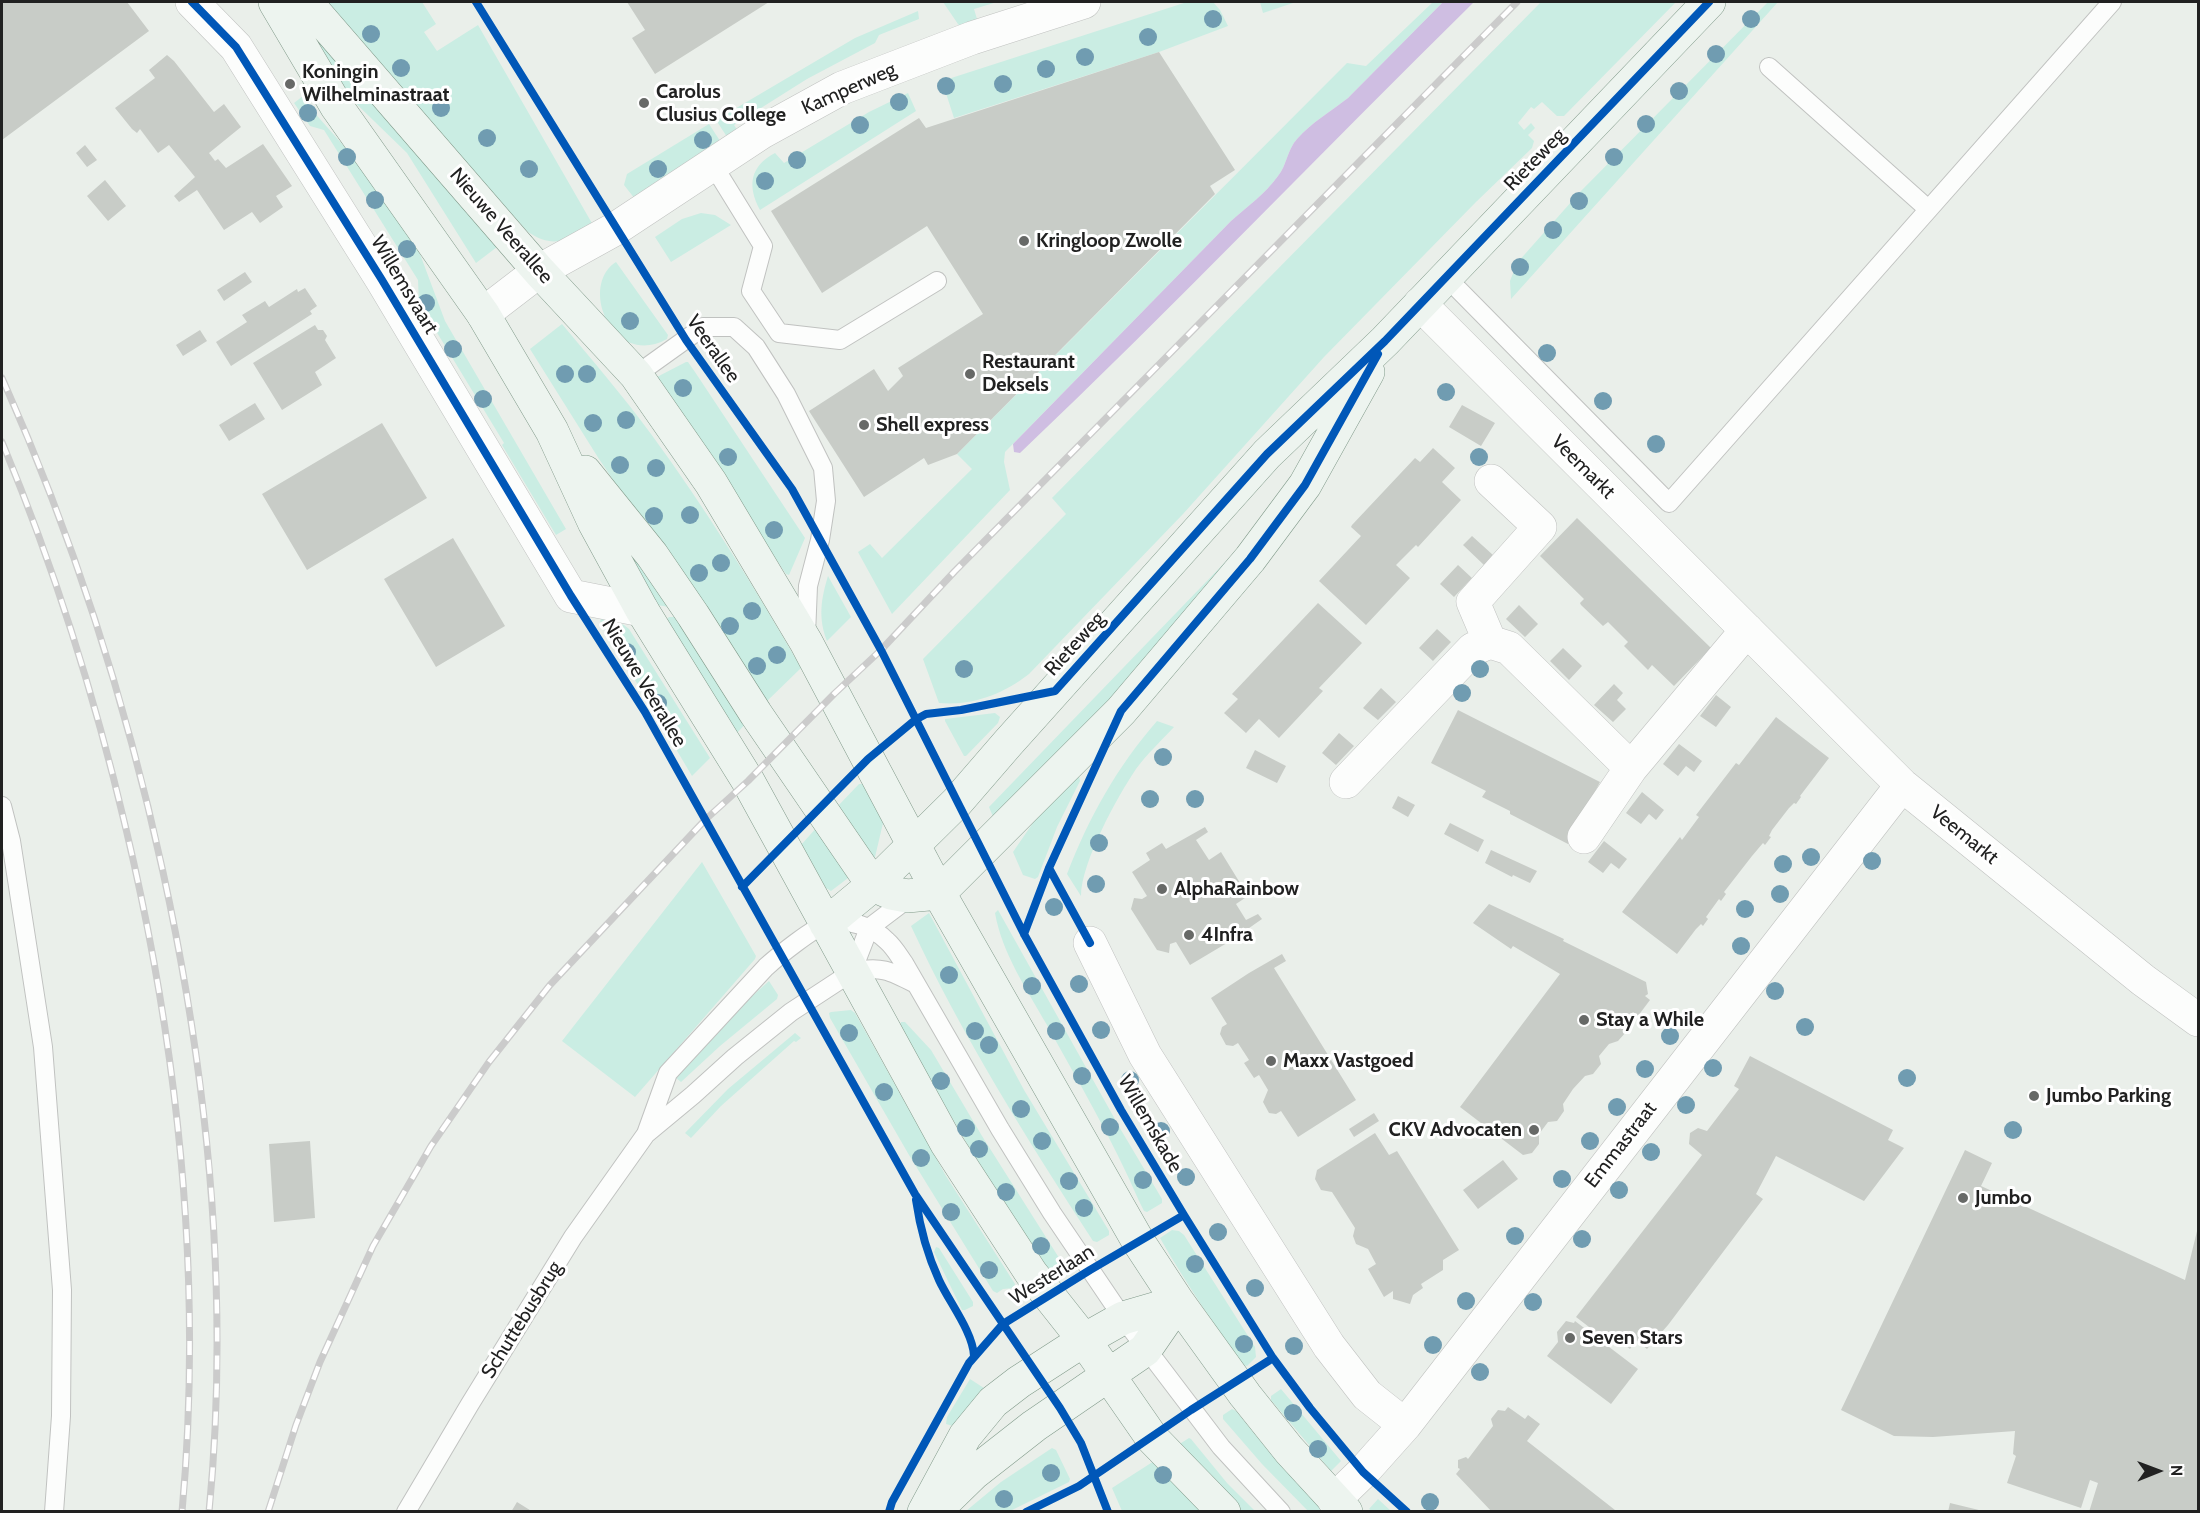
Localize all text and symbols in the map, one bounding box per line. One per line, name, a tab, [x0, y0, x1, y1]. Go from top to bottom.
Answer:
street label: Kamperweg	[798, 58, 900, 120]
place label: Koningin Wilhelminastraat	[302, 60, 449, 107]
marker: Koningin Wilhelminastraat	[283, 77, 297, 91]
place label: Carolus Clusius College	[656, 80, 786, 127]
marker: Carolus Clusius College	[637, 96, 651, 110]
street label: Rieteweg	[1499, 124, 1571, 196]
street label: Nieuwe Veerallee	[444, 163, 558, 289]
place label: Kringloop Zwolle	[1036, 229, 1182, 253]
street label: Willemsvaart	[365, 231, 443, 339]
marker: Kringloop Zwolle	[1017, 234, 1031, 248]
street label: Veerallee	[681, 311, 745, 387]
place label: Restaurant Deksels	[982, 350, 1075, 397]
marker: Restaurant Deksels	[963, 367, 977, 381]
place label: Shell express	[876, 413, 989, 437]
marker: Shell express	[857, 418, 871, 432]
street label: Veemarkt	[1546, 430, 1620, 504]
street label: Rieteweg	[1040, 607, 1110, 681]
street label: Nieuwe Veerallee	[596, 615, 692, 751]
street label: Veemarkt	[1925, 800, 2003, 870]
place label: AlphaRainbow	[1174, 877, 1299, 901]
marker: AlphaRainbow	[1155, 882, 1169, 896]
place label: 4Infra	[1201, 923, 1253, 947]
marker: 4Infra	[1182, 928, 1196, 942]
place label: Stay a While	[1596, 1008, 1704, 1032]
marker: Stay a While	[1577, 1013, 1591, 1027]
place label: Maxx Vastgoed	[1283, 1049, 1414, 1073]
marker: Maxx Vastgoed	[1264, 1054, 1278, 1068]
street label: Willemskade	[1113, 1071, 1187, 1177]
place label: Jumbo Parking	[2046, 1084, 2171, 1108]
marker: Jumbo Parking	[2027, 1089, 2041, 1103]
street label: Emmastraat	[1580, 1097, 1662, 1193]
place label: CKV Advocaten	[1388, 1118, 1522, 1142]
marker: CKV Advocaten	[1527, 1123, 1541, 1137]
place label: Jumbo	[1975, 1186, 2032, 1210]
marker: Jumbo	[1956, 1191, 1970, 1205]
street label: Westerlaan	[1005, 1240, 1099, 1310]
street label: Schuttebusbrug	[476, 1257, 568, 1383]
place label: Seven Stars	[1582, 1326, 1683, 1350]
marker: Seven Stars	[1563, 1331, 1577, 1345]
north arrow	[2128, 1441, 2188, 1501]
text: N	[2167, 1465, 2186, 1476]

